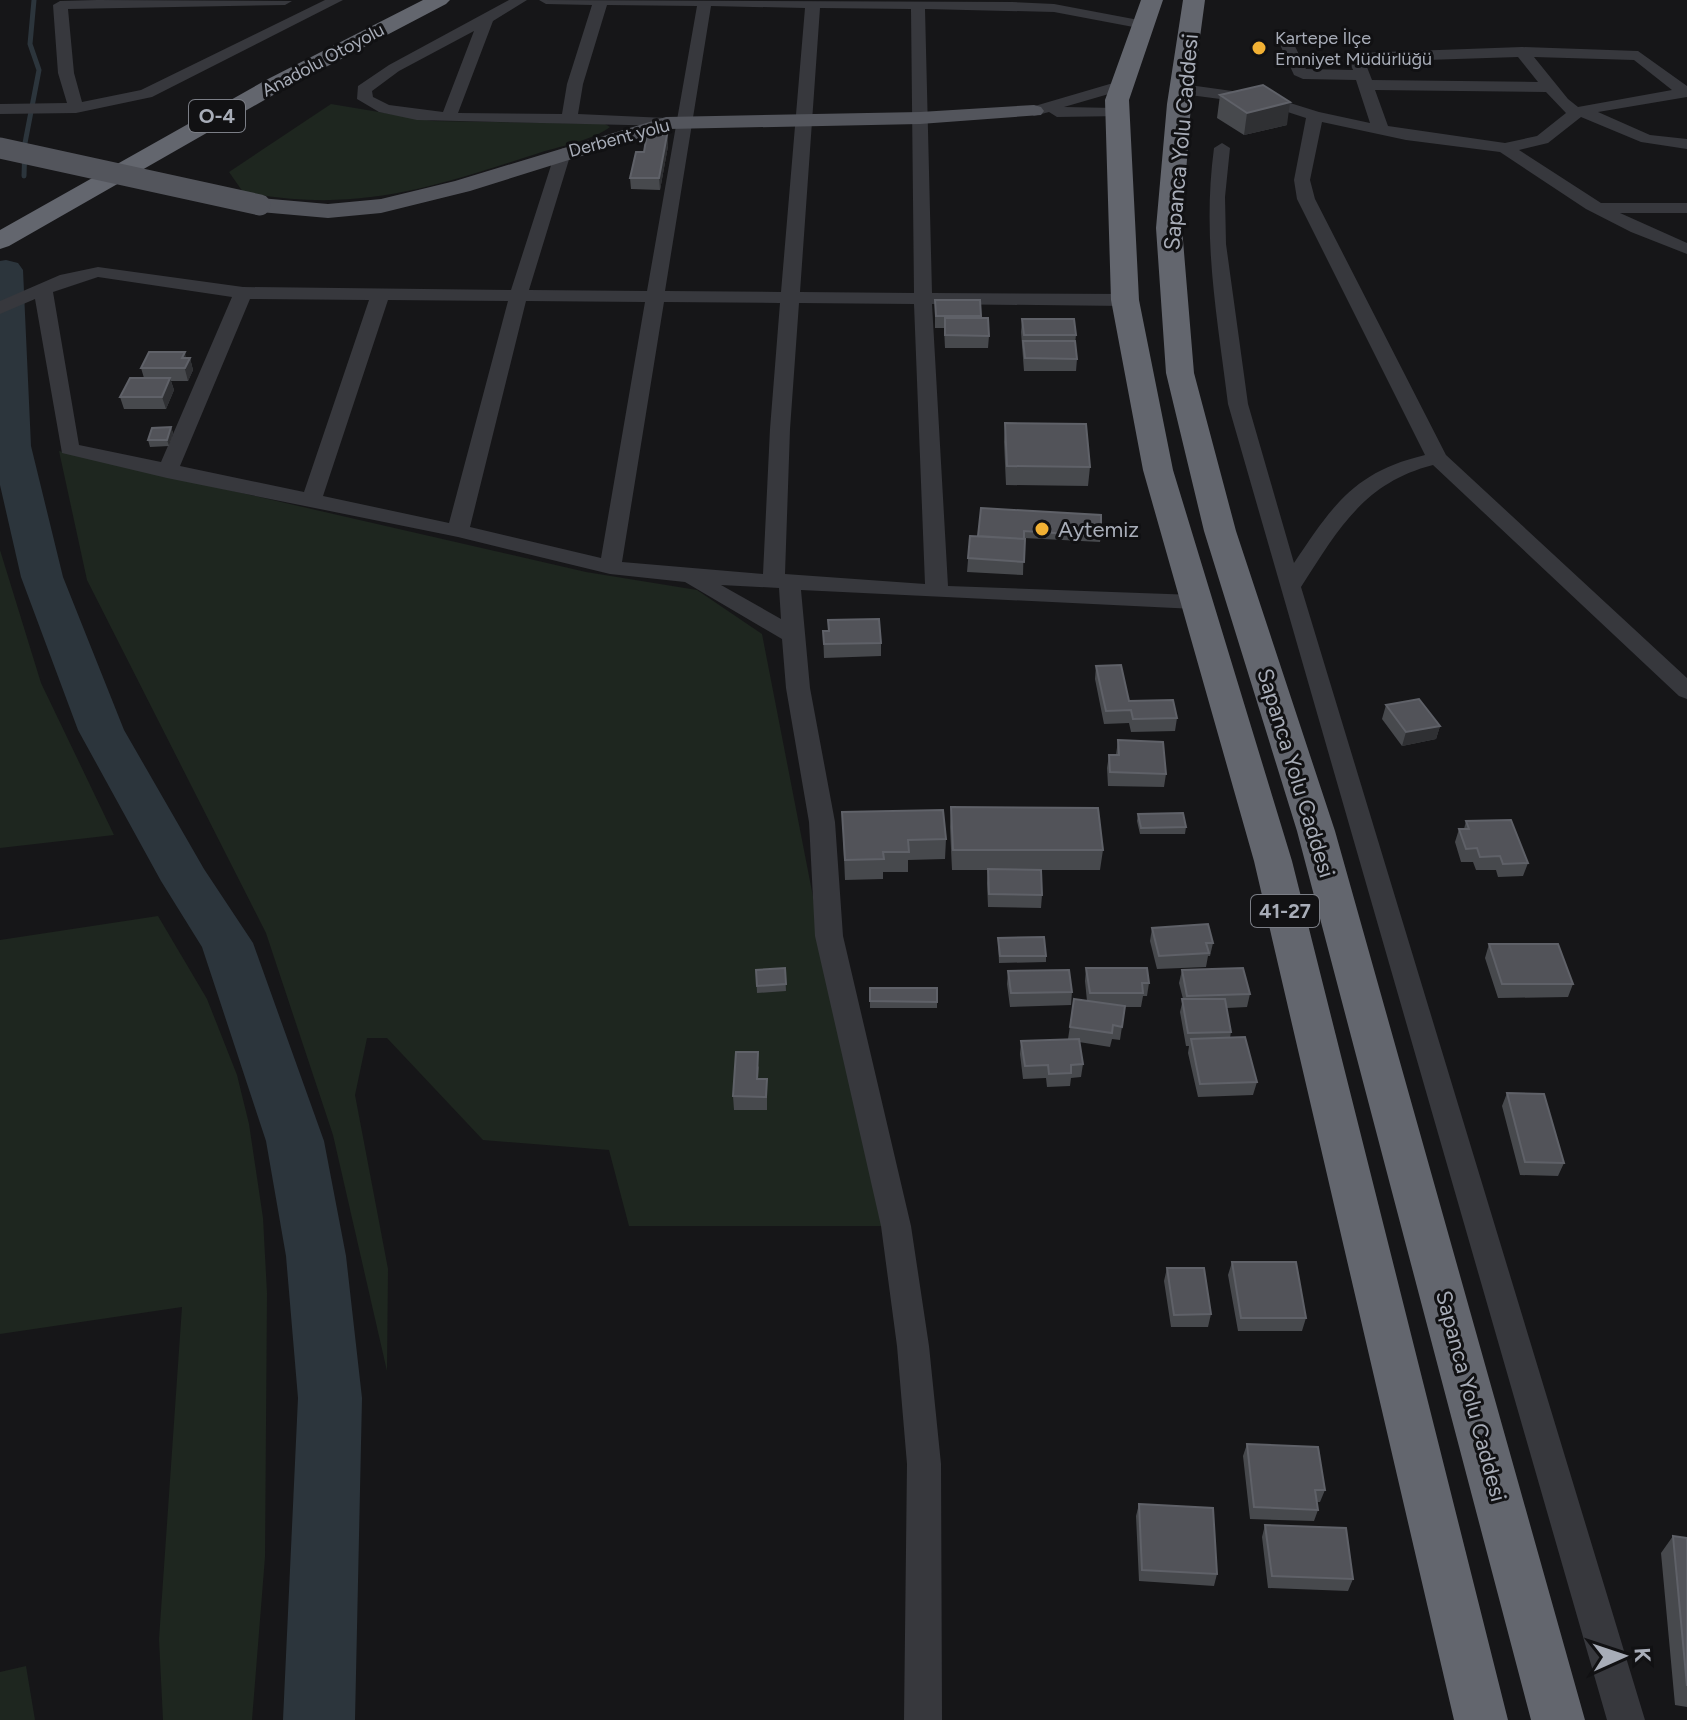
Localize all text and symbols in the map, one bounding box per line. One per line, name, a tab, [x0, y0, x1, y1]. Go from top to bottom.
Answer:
street label: Anadolu Otoyolu	[258, 18, 388, 102]
place label: Kartepe İlçe Emniyet Müdürlüğü	[1275, 27, 1432, 70]
street label: Sapanca Yolu Caddesi	[1158, 33, 1204, 251]
marker: Kartepe İlçe Emniyet Müdürlüğü	[1250, 39, 1268, 57]
road number: O-4	[189, 100, 245, 132]
street label: Derbent yolu	[566, 114, 672, 162]
place label: Aytemiz	[1058, 516, 1139, 543]
marker: Aytemiz	[1033, 520, 1051, 538]
street label: Sapanca Yolu Caddesi	[1251, 665, 1341, 881]
road number: 41-27	[1251, 895, 1319, 927]
street label: Sapanca Yolu Caddesi	[1430, 1288, 1512, 1504]
north arrow	[1583, 1616, 1663, 1696]
text: K	[1629, 1647, 1656, 1663]

